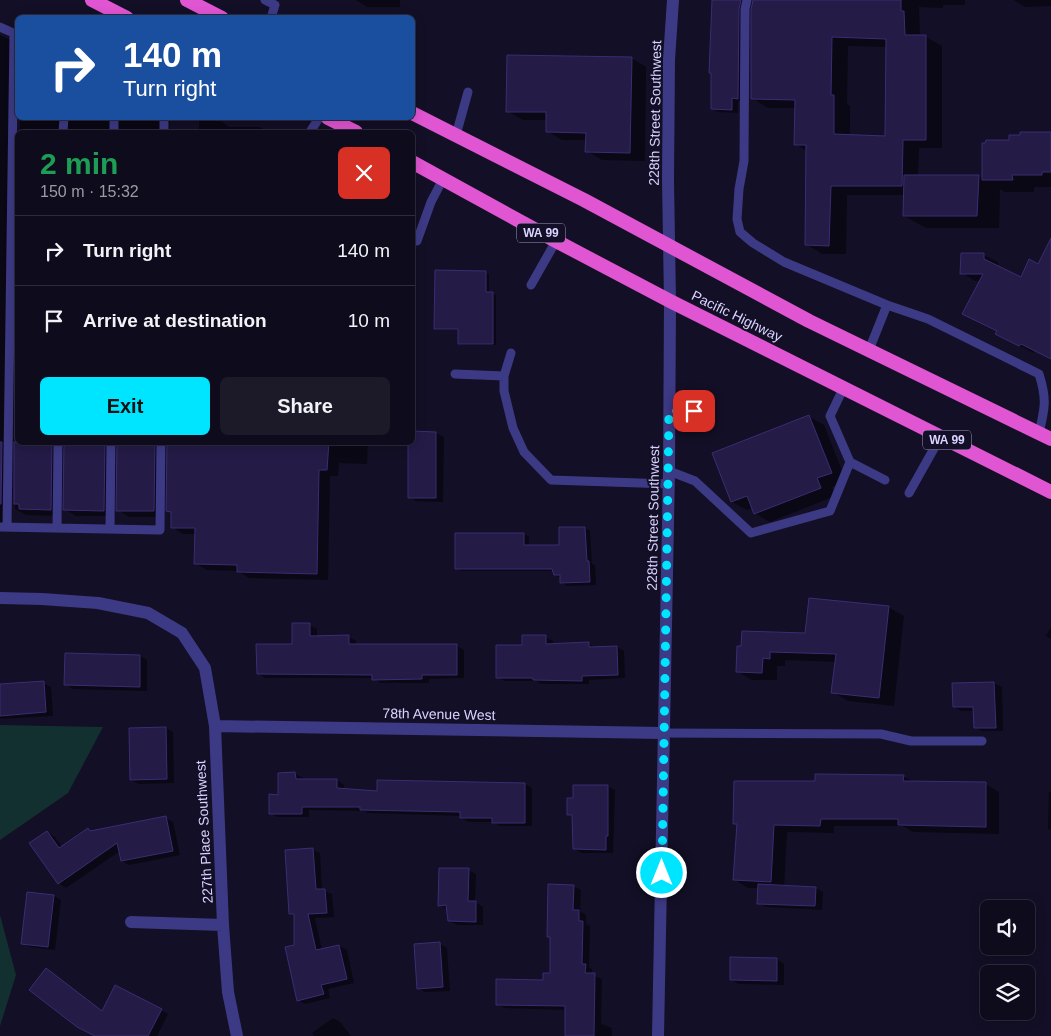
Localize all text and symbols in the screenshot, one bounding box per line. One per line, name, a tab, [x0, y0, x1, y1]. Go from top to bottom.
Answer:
icon: right	[40, 35, 105, 100]
text: 140 m	[123, 35, 222, 74]
street label: 228th Street Southwest	[646, 40, 664, 186]
text: Turn right	[123, 76, 216, 101]
text: 2 min	[40, 147, 118, 180]
button: close	[338, 147, 390, 199]
text: 150 m · 15:32	[40, 183, 139, 200]
road number: WA 99	[517, 224, 565, 242]
icon: right	[40, 237, 68, 265]
text: Turn right	[83, 240, 171, 261]
text: 140 m	[337, 240, 390, 261]
street label: Pacific Highway	[689, 287, 785, 345]
icon: arrive	[40, 307, 68, 335]
text: Arrive at destination	[83, 310, 267, 331]
text: 10 m	[348, 310, 390, 331]
button: Exit	[40, 377, 210, 435]
button: Share	[220, 377, 390, 435]
pin	[673, 390, 715, 432]
icon: arrive	[680, 397, 708, 425]
road number: WA 99	[923, 430, 971, 450]
street label: 228th Street Southwest	[644, 445, 662, 591]
street label: 78th Avenue West	[382, 705, 496, 723]
street label: 227th Place Southwest	[192, 760, 216, 904]
position arrow	[635, 846, 687, 898]
map controls	[980, 900, 1035, 1020]
button: sound	[980, 900, 1035, 955]
button: layers	[980, 965, 1035, 1020]

